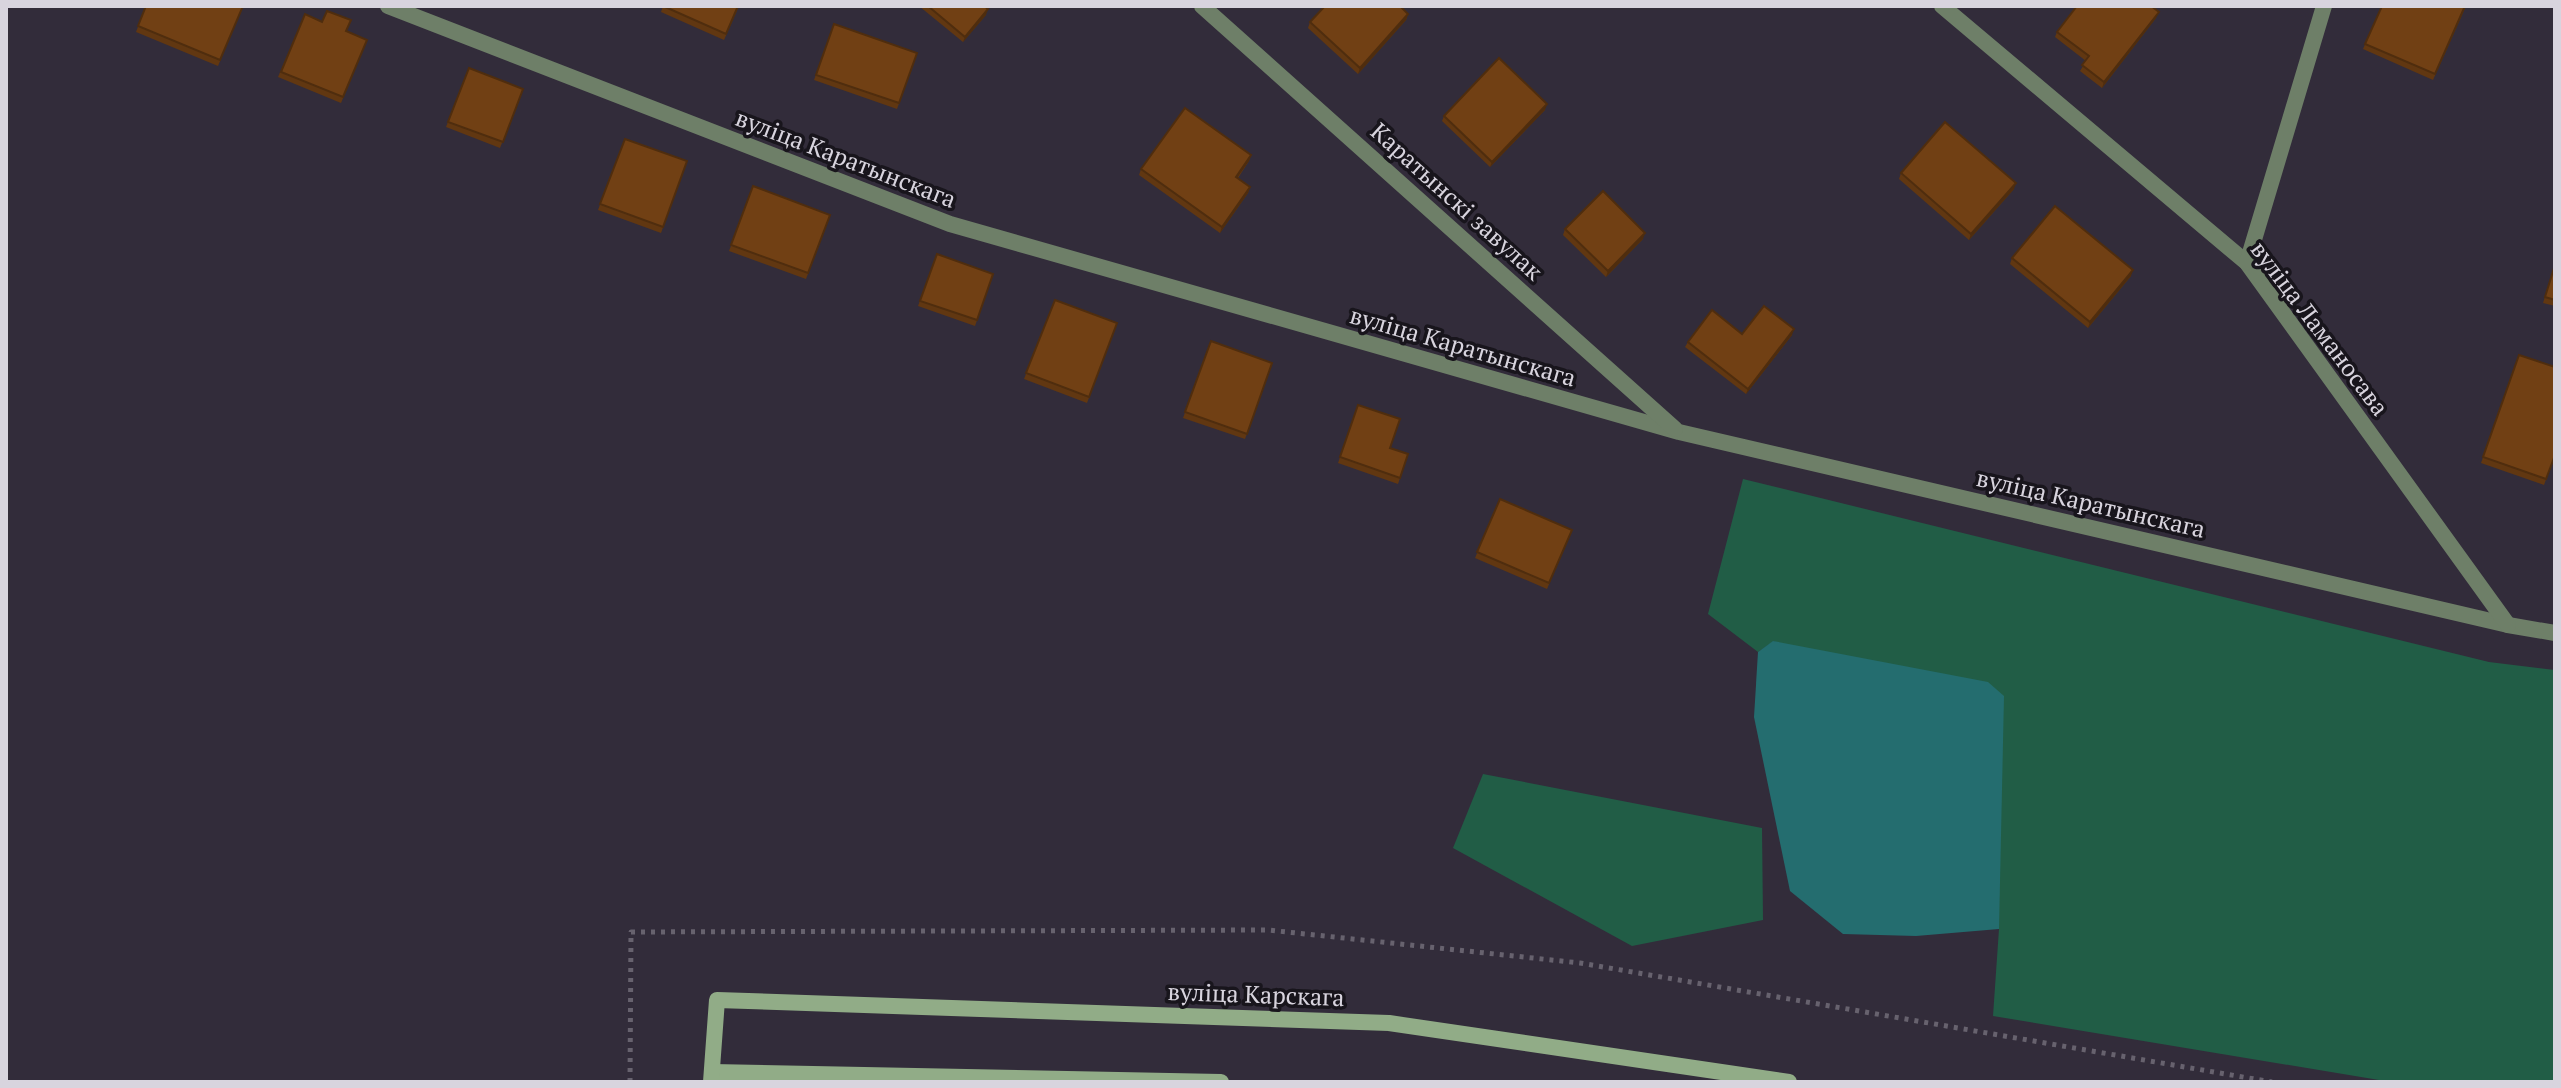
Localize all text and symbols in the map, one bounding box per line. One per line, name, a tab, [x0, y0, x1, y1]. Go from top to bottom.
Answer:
street label: вуліца Каратынскага	[731, 101, 961, 215]
street label: Каратынскі завулак	[1364, 115, 1550, 287]
street label: вуліца Ламаносава	[2244, 234, 2396, 422]
street label: вуліца Каратынскага	[1346, 298, 1580, 394]
street label: вуліца Каратынскага	[1974, 461, 2208, 545]
street label: вуліца Карскага	[1167, 975, 1345, 1013]

